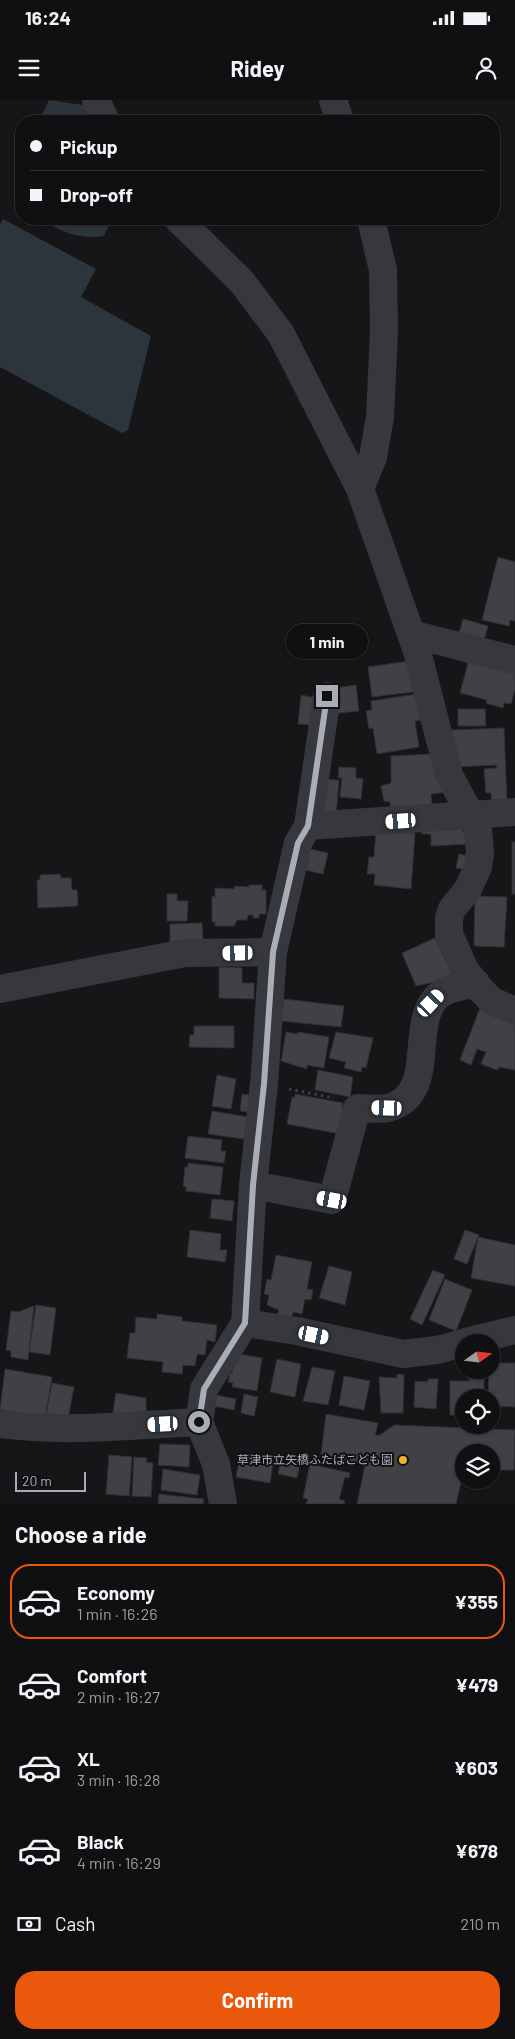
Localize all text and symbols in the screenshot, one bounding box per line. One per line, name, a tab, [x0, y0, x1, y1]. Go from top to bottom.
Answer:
text: 16:24	[25, 6, 71, 29]
icon: menu	[15, 54, 43, 82]
icon: person	[472, 54, 500, 82]
text: Ridey	[230, 55, 285, 81]
text: Pickup	[60, 135, 118, 158]
text: Drop-off	[60, 183, 133, 206]
callout: 1 min	[286, 624, 368, 658]
text: 1 min	[309, 632, 345, 651]
route end	[316, 685, 338, 707]
car	[385, 812, 416, 830]
car	[222, 945, 253, 961]
car	[415, 987, 446, 1019]
car	[371, 1100, 402, 1116]
car	[315, 1190, 348, 1210]
car	[297, 1325, 330, 1345]
north arrow	[455, 1334, 500, 1379]
map controls	[455, 1334, 500, 1489]
button: locate	[455, 1389, 500, 1434]
route start	[188, 1411, 210, 1433]
car	[147, 1416, 178, 1432]
button: layers	[455, 1444, 500, 1489]
place label: 草津市立矢橋ふたばこども園	[237, 1452, 393, 1466]
marker: 草津市立矢橋ふたばこども園	[397, 1454, 409, 1466]
scale bar	[15, 1469, 86, 1492]
text: 20 m	[22, 1472, 52, 1489]
text: Choose a ride	[15, 1521, 147, 1547]
icon: car	[17, 1579, 62, 1624]
text: Economy	[77, 1581, 155, 1604]
text: ¥355	[454, 1590, 498, 1613]
text: 1 min · 16:26	[77, 1604, 158, 1623]
icon: car	[17, 1662, 62, 1707]
text: Comfort	[77, 1664, 147, 1687]
text: ¥479	[455, 1673, 498, 1696]
text: 2 min · 16:27	[77, 1687, 160, 1706]
icon: car	[17, 1745, 62, 1790]
text: XL	[77, 1747, 100, 1770]
text: ¥603	[454, 1756, 498, 1779]
text: 3 min · 16:28	[77, 1770, 160, 1789]
icon: car	[17, 1828, 62, 1873]
text: Black	[77, 1830, 124, 1853]
text: ¥678	[455, 1839, 498, 1862]
text: 4 min · 16:29	[77, 1853, 161, 1872]
icon: cash	[15, 1910, 43, 1938]
text: Cash	[55, 1912, 96, 1935]
text: 210 m	[461, 1914, 500, 1933]
button: Confirm	[15, 1971, 500, 2029]

